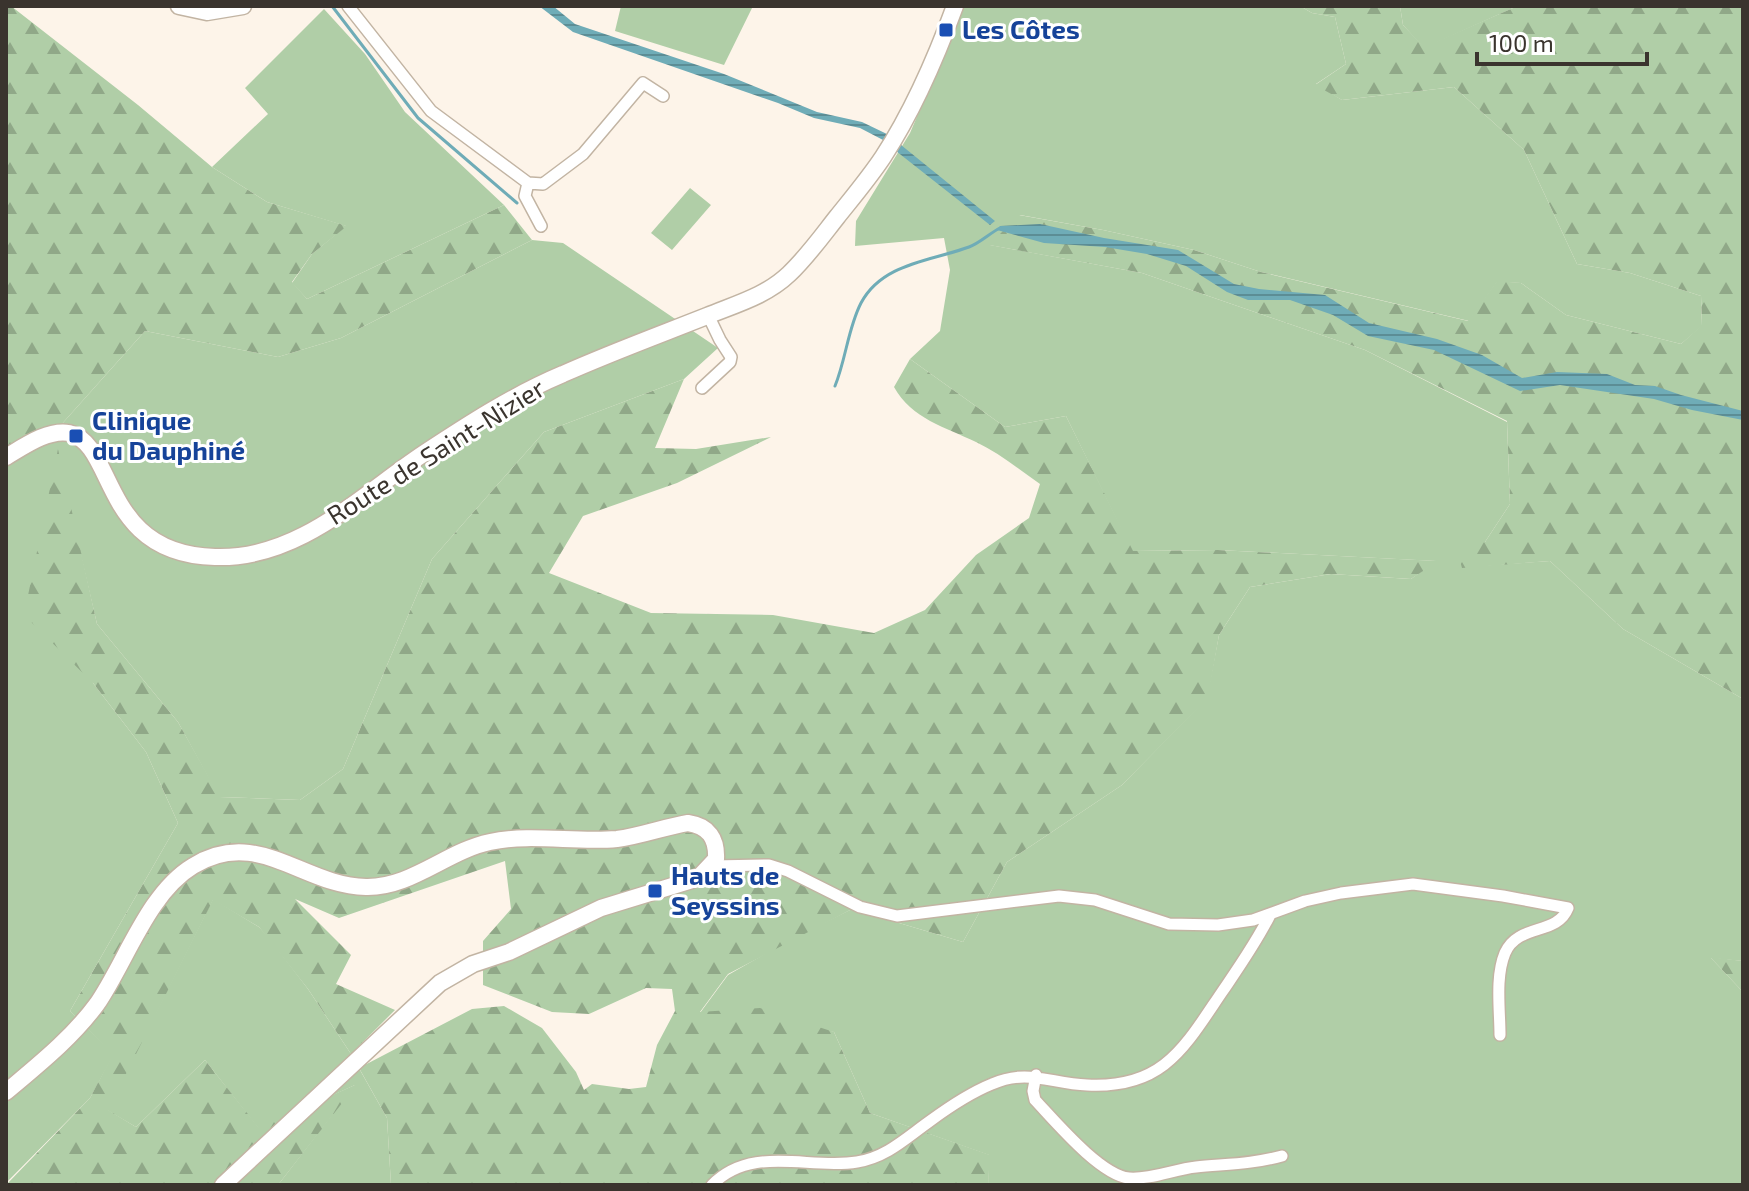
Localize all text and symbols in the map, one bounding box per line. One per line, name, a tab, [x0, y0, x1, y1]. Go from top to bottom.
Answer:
place label: Les Côtes	[962, 13, 1080, 44]
scale bar	[1477, 16, 1647, 66]
marker: Les Côtes	[937, 21, 955, 39]
text: 100 m	[1489, 28, 1554, 57]
street label: Route de Saint-Nizier	[321, 371, 550, 530]
place label: Clinique du Dauphiné	[92, 404, 245, 465]
marker: Clinique du Dauphiné	[67, 427, 85, 445]
place label: Hauts de Seyssins	[671, 859, 780, 921]
marker: Hauts de Seyssins	[646, 882, 664, 900]

